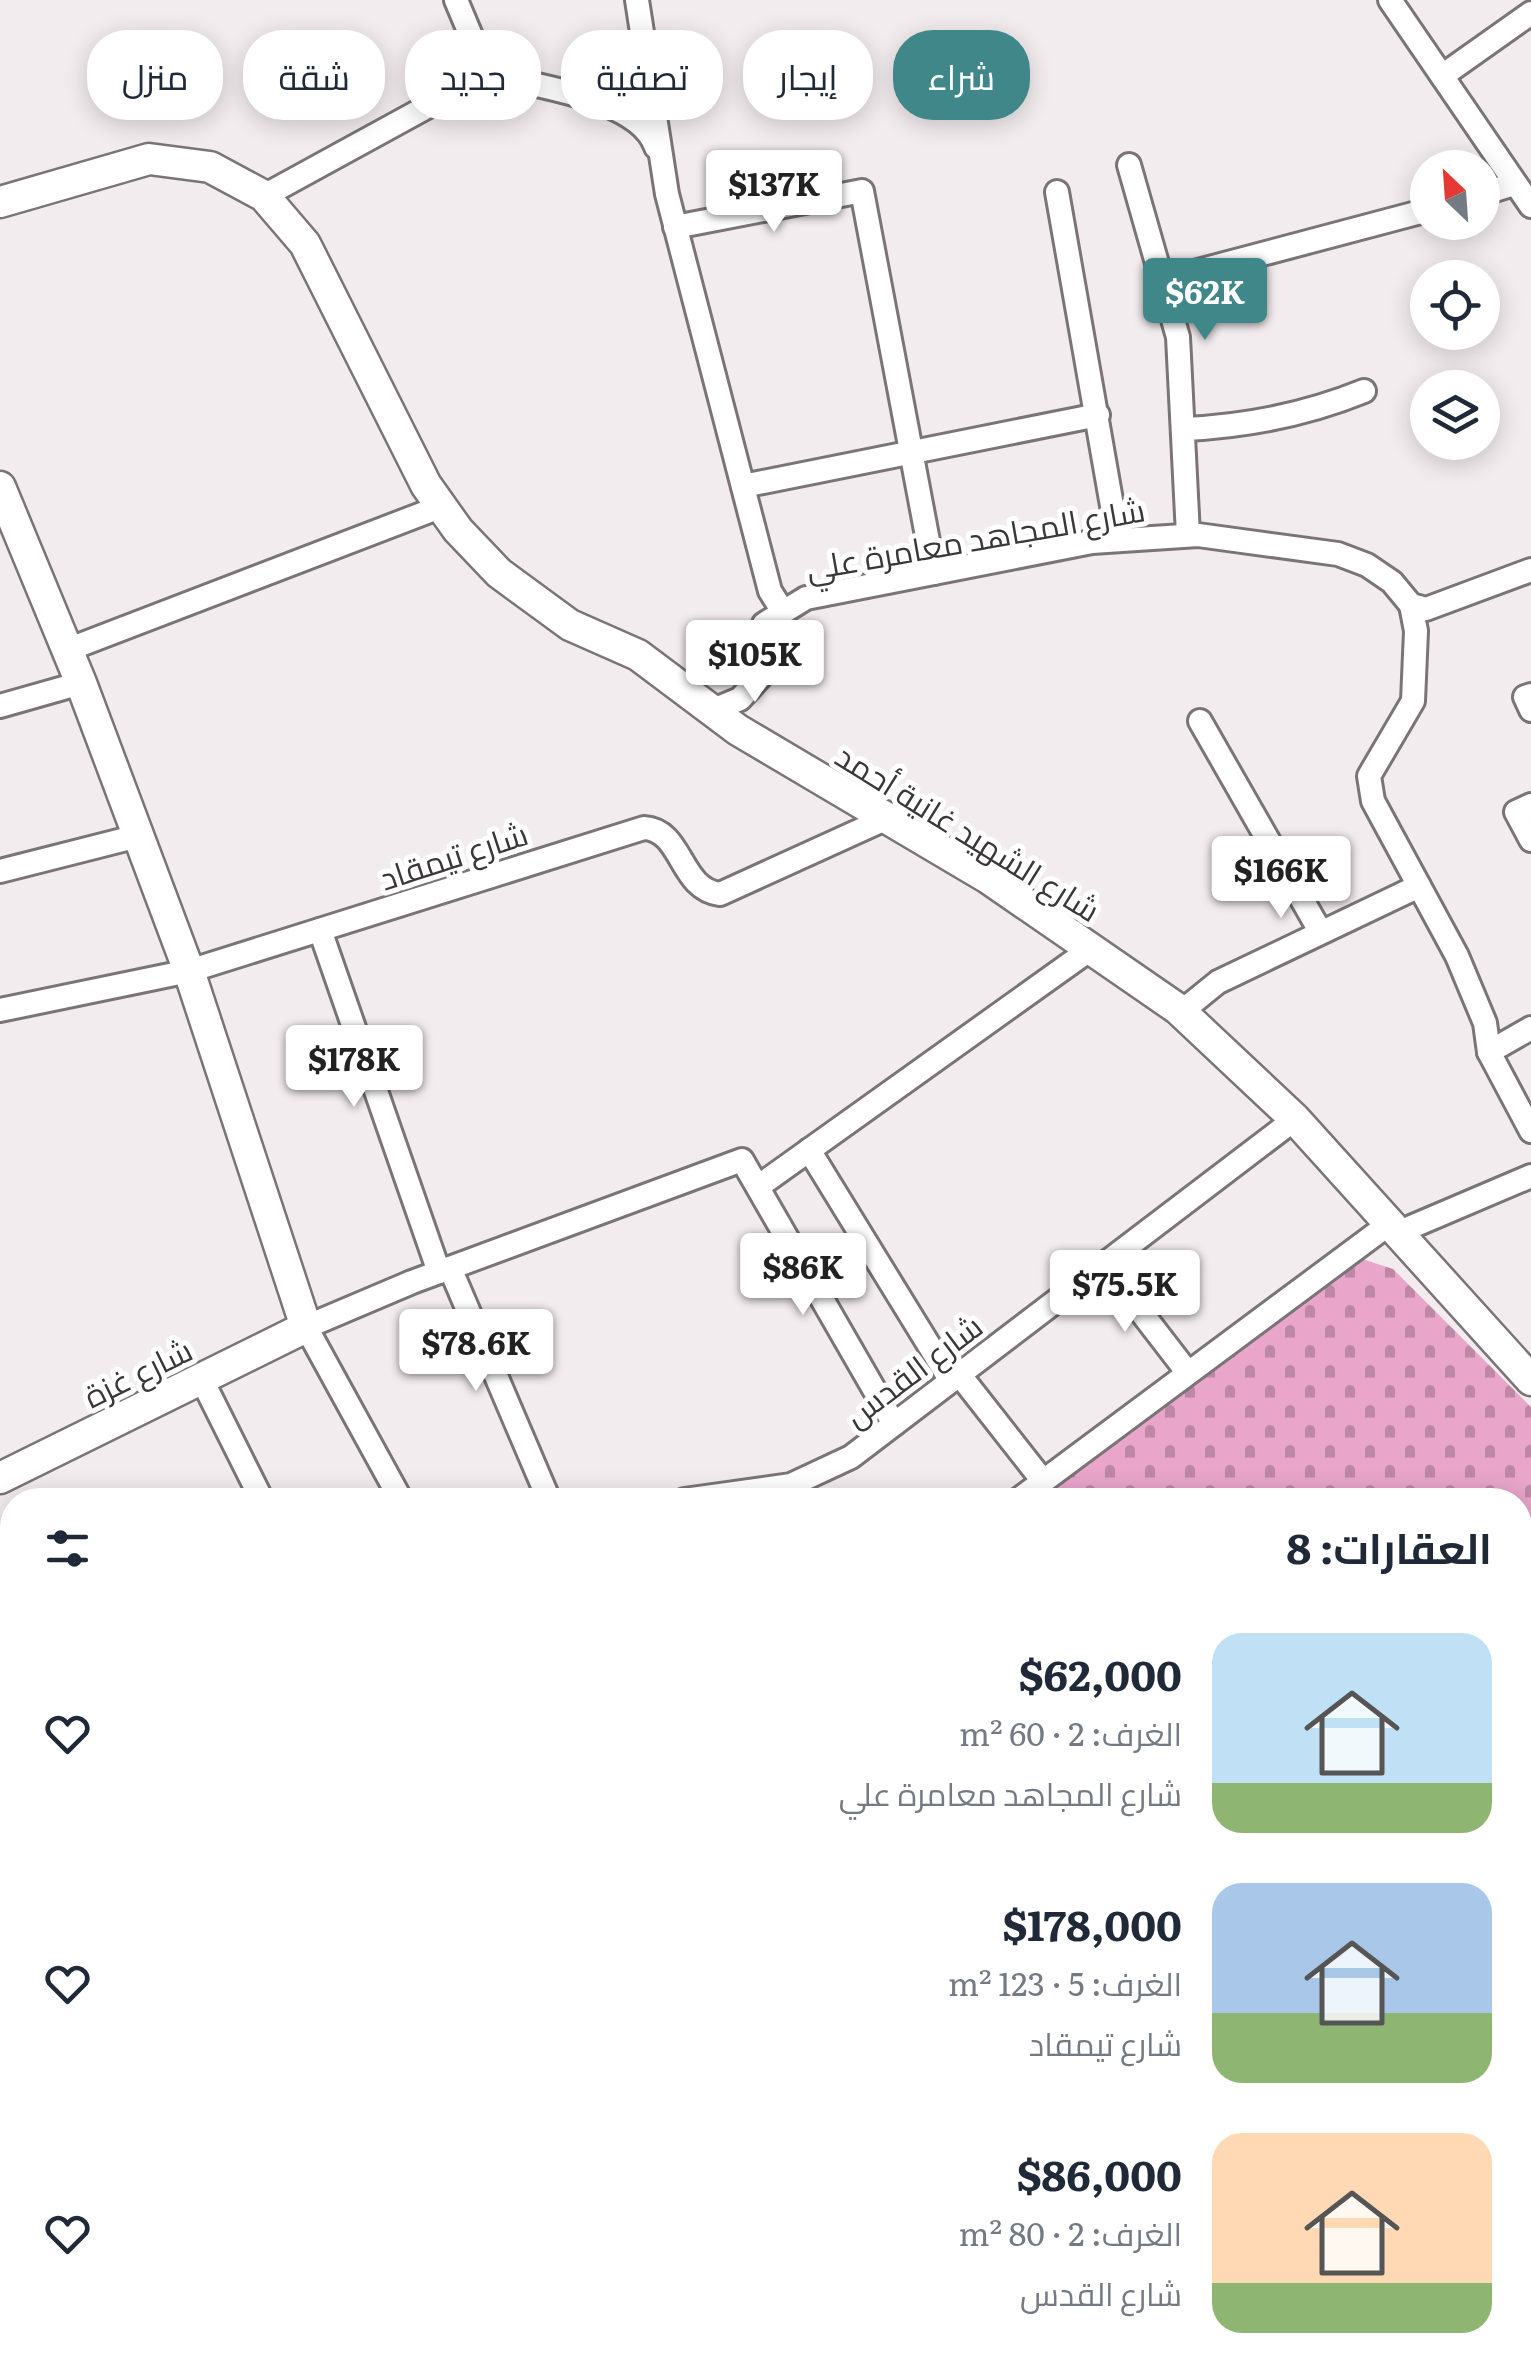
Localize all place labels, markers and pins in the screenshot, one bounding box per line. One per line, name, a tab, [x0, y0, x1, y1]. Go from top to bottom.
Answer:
pin: $137K	[704, 150, 844, 235]
pin: $62K	[1146, 258, 1264, 343]
pin: $105K	[685, 620, 825, 705]
pin: $166K	[1211, 836, 1351, 921]
pin: $178K	[284, 1025, 424, 1110]
pin: $86K	[744, 1233, 862, 1318]
pin: $75.5K	[1044, 1250, 1206, 1335]
pin: $78.6K	[395, 1309, 557, 1394]

